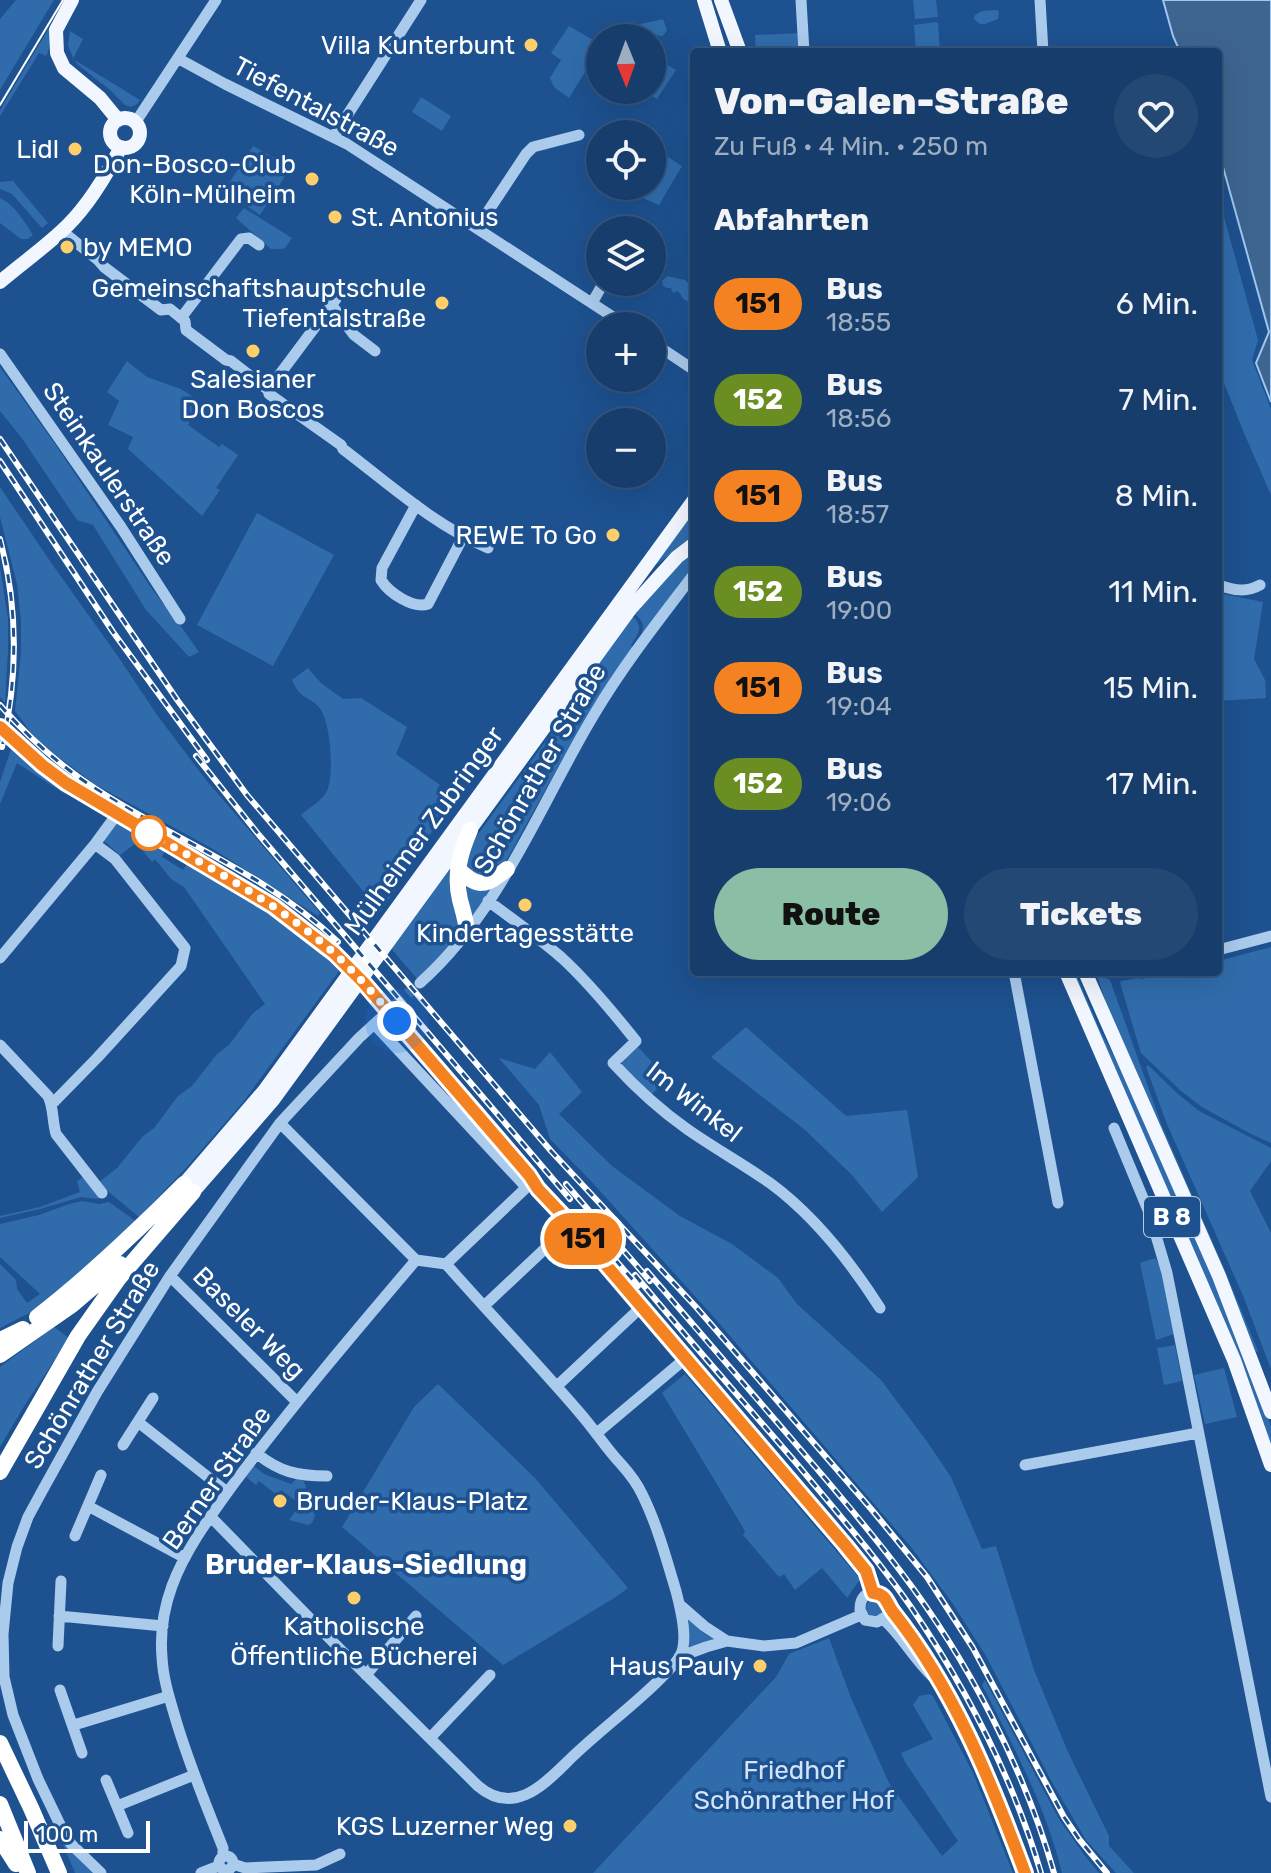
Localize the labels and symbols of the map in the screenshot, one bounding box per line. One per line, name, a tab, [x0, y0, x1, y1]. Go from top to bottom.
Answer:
north arrow	[586, 24, 666, 104]
place label: Villa Kunterbunt	[321, 30, 515, 61]
marker: Villa Kunterbunt	[522, 36, 540, 54]
street label: Tiefentalstraße	[228, 50, 404, 164]
place label: Lidl	[16, 134, 59, 165]
marker: Lidl	[66, 140, 84, 158]
place label: Don-Bosco-Club Köln-Mülheim	[93, 149, 296, 210]
marker: Don-Bosco-Club Köln-Mülheim	[303, 170, 321, 188]
place label: St. Antonius	[351, 202, 499, 233]
marker: St. Antonius	[326, 208, 344, 226]
place label: by MEMO	[83, 232, 193, 263]
marker: by MEMO	[58, 238, 76, 256]
place label: Gemeinschaftshauptschule Tiefentalstraße	[92, 273, 426, 334]
marker: Gemeinschaftshauptschule Tiefentalstraße	[433, 294, 451, 312]
marker: Salesianer Don Boscos	[244, 342, 262, 360]
place label: Salesianer Don Boscos	[181, 364, 325, 425]
street label: Steinkaulerstraße	[36, 377, 182, 571]
place label: REWE To Go	[455, 520, 597, 551]
marker: REWE To Go	[604, 526, 622, 544]
street label: Schönrather Straße	[467, 658, 613, 880]
street label: Mülheimer Zubringer	[338, 720, 510, 942]
unlabelled marker	[132, 816, 166, 850]
marker: Kindertagesstätte	[516, 896, 534, 914]
place label: Kindertagesstätte	[416, 918, 634, 949]
your location	[377, 1001, 417, 1041]
street label: Im Winkel	[640, 1055, 748, 1149]
road number: B 8	[1144, 1197, 1200, 1237]
line badge: 151	[537, 1213, 629, 1265]
street label: Schönrather Straße	[18, 1255, 166, 1475]
street label: Baseler Weg	[186, 1260, 312, 1386]
street label: Berner Straße	[156, 1400, 278, 1556]
place label: Bruder-Klaus-Platz	[296, 1486, 528, 1517]
marker: Bruder-Klaus-Platz	[271, 1492, 289, 1510]
district label: Bruder-Klaus-Siedlung	[205, 1548, 527, 1581]
marker: Katholische Öffentliche Bücherei	[345, 1589, 363, 1607]
place label: Katholische Öffentliche Bücherei	[230, 1611, 478, 1672]
place label: Haus Pauly	[609, 1651, 744, 1682]
marker: Haus Pauly	[751, 1657, 769, 1675]
park label: Friedhof Schönrather Hof	[694, 1755, 894, 1816]
place label: KGS Luzerner Weg	[336, 1811, 554, 1842]
scale bar	[24, 1817, 150, 1853]
marker: KGS Luzerner Weg	[561, 1817, 579, 1835]

